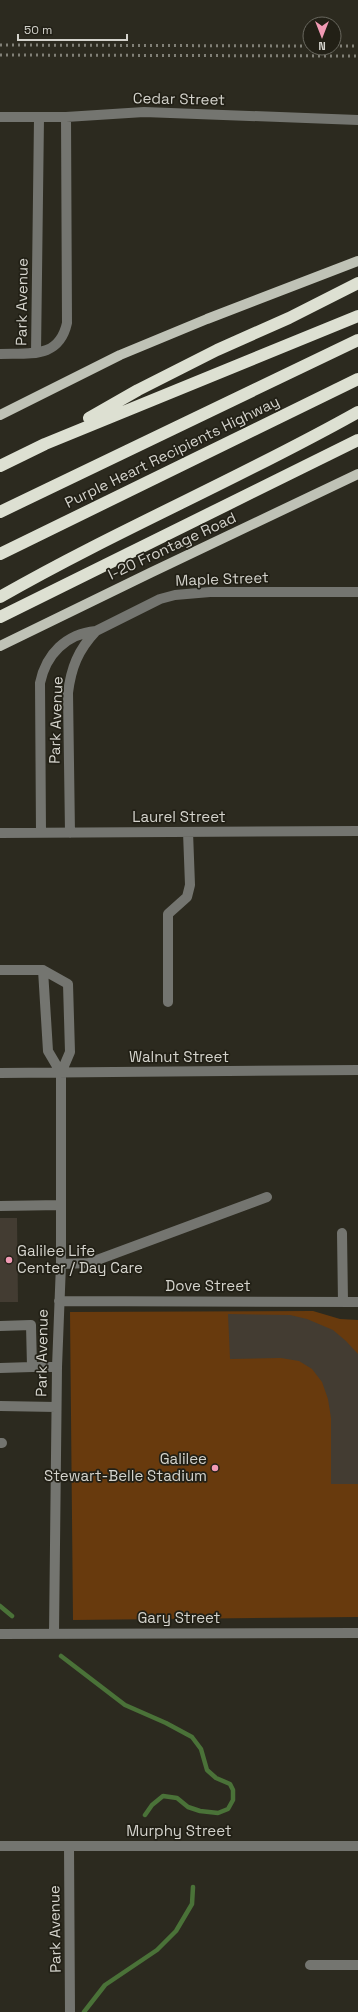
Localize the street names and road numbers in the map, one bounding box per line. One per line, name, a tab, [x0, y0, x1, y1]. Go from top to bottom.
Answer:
street label: Cedar Street	[133, 88, 225, 109]
street label: Park Avenue	[11, 258, 32, 346]
street label: Purple Heart Recipients Highway	[61, 391, 282, 512]
street label: I-20 Frontage Road	[105, 508, 239, 584]
street label: Maple Street	[175, 567, 269, 590]
street label: Park Avenue	[44, 676, 67, 764]
street label: Laurel Street	[132, 807, 226, 826]
street label: Walnut Street	[129, 1047, 229, 1066]
street label: Dove Street	[165, 1276, 251, 1295]
street label: Park Avenue	[31, 1309, 52, 1397]
street label: Gary Street	[137, 1608, 221, 1627]
street label: Murphy Street	[126, 1821, 232, 1840]
street label: Park Avenue	[44, 1885, 65, 1973]

